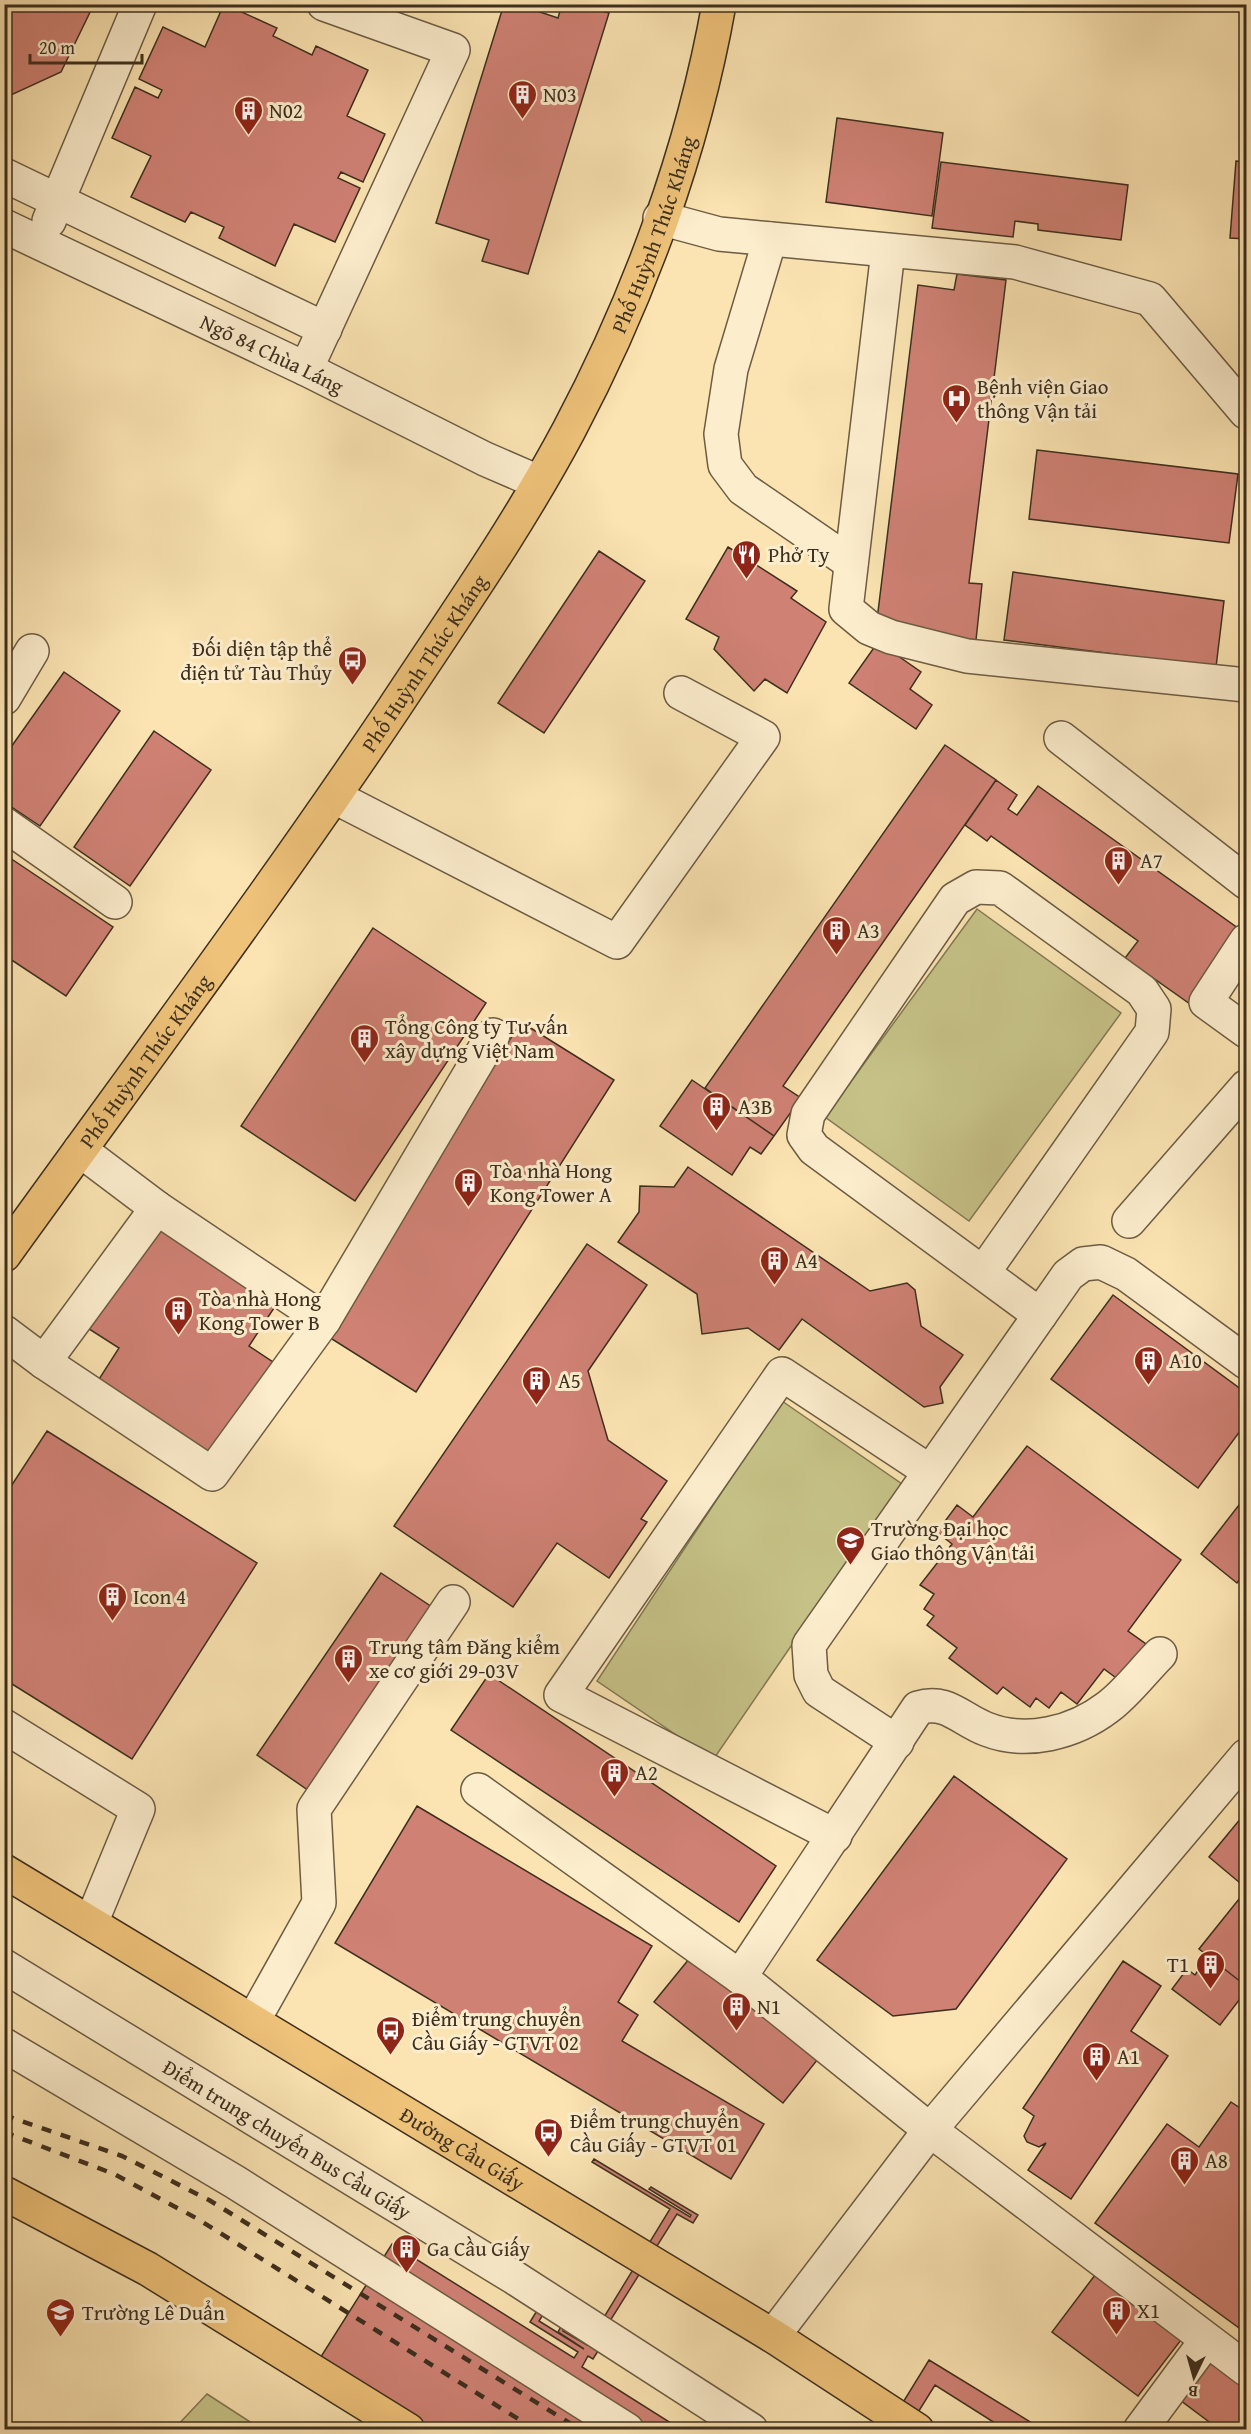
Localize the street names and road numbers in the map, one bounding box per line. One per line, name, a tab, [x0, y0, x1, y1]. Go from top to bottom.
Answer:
street label: Phố Huỳnh Thúc Kháng	[603, 132, 703, 338]
street label: Ngõ 84 Chùa Láng	[195, 306, 350, 401]
street label: Phố Huỳnh Thúc Kháng	[353, 567, 495, 758]
street label: Phố Huỳnh Thúc Kháng	[71, 967, 219, 1154]
street label: Điểm trung chuyển Bus Cầu Giấy	[157, 2051, 418, 2227]
street label: Đường Cầu Giấy	[394, 2099, 531, 2198]

